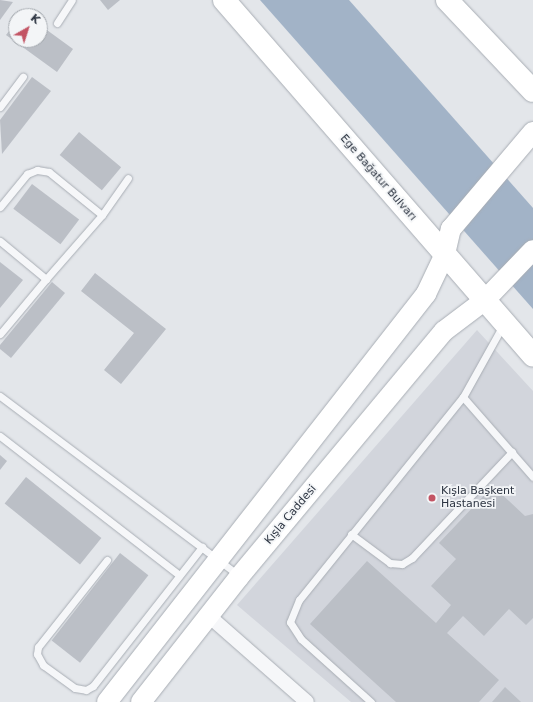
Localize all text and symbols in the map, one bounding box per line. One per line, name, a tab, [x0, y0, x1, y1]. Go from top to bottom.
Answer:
north arrow	[8, 8, 48, 48]
text: K	[28, 11, 43, 27]
street label: Ege Bağatur Bulvarı	[337, 132, 419, 224]
street label: Kışla Caddesi	[262, 483, 320, 547]
place label: Kışla Başkent Hastanesi	[441, 485, 514, 511]
marker: Kışla Başkent Hastanesi	[426, 492, 438, 504]

